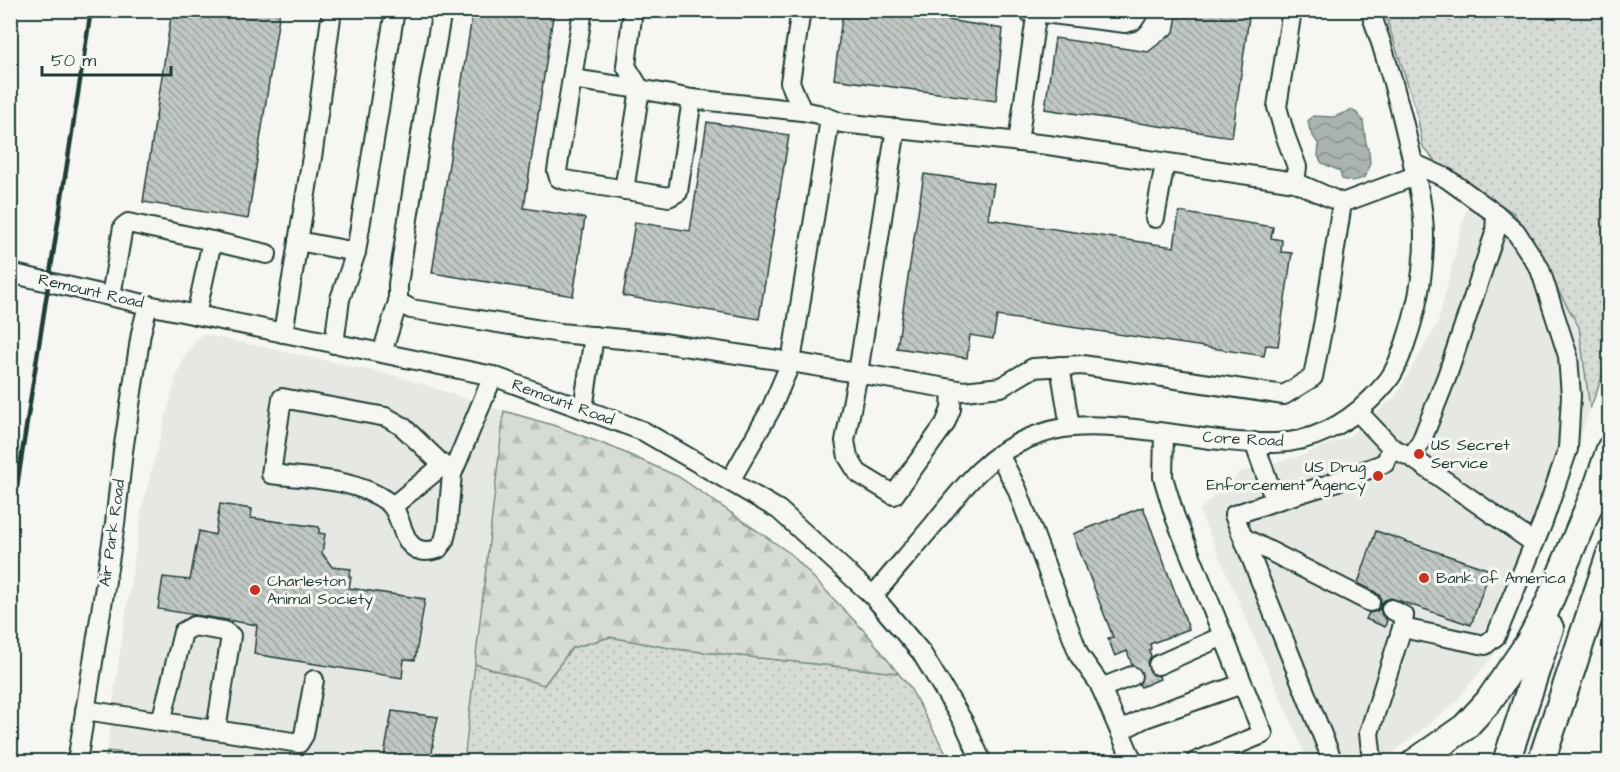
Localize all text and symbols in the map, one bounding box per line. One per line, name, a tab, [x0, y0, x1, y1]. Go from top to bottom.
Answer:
scale bar	[42, 39, 171, 77]
text: 50 m	[51, 48, 96, 73]
street label: Remount Road	[36, 268, 146, 314]
street label: Remount Road	[509, 373, 617, 431]
street label: Core Road	[1202, 426, 1284, 452]
place label: US Secret Service	[1431, 434, 1510, 474]
marker: US Secret Service	[1412, 447, 1426, 461]
place label: US Drug Enforcement Agency	[1206, 456, 1366, 497]
marker: US Drug Enforcement Agency	[1371, 469, 1385, 483]
street label: Air Park Road	[94, 478, 130, 588]
place label: Bank of America	[1436, 567, 1566, 589]
place label: Charleston Animal Society	[267, 570, 373, 611]
marker: Bank of America	[1417, 571, 1431, 585]
marker: Charleston Animal Society	[248, 583, 262, 597]

